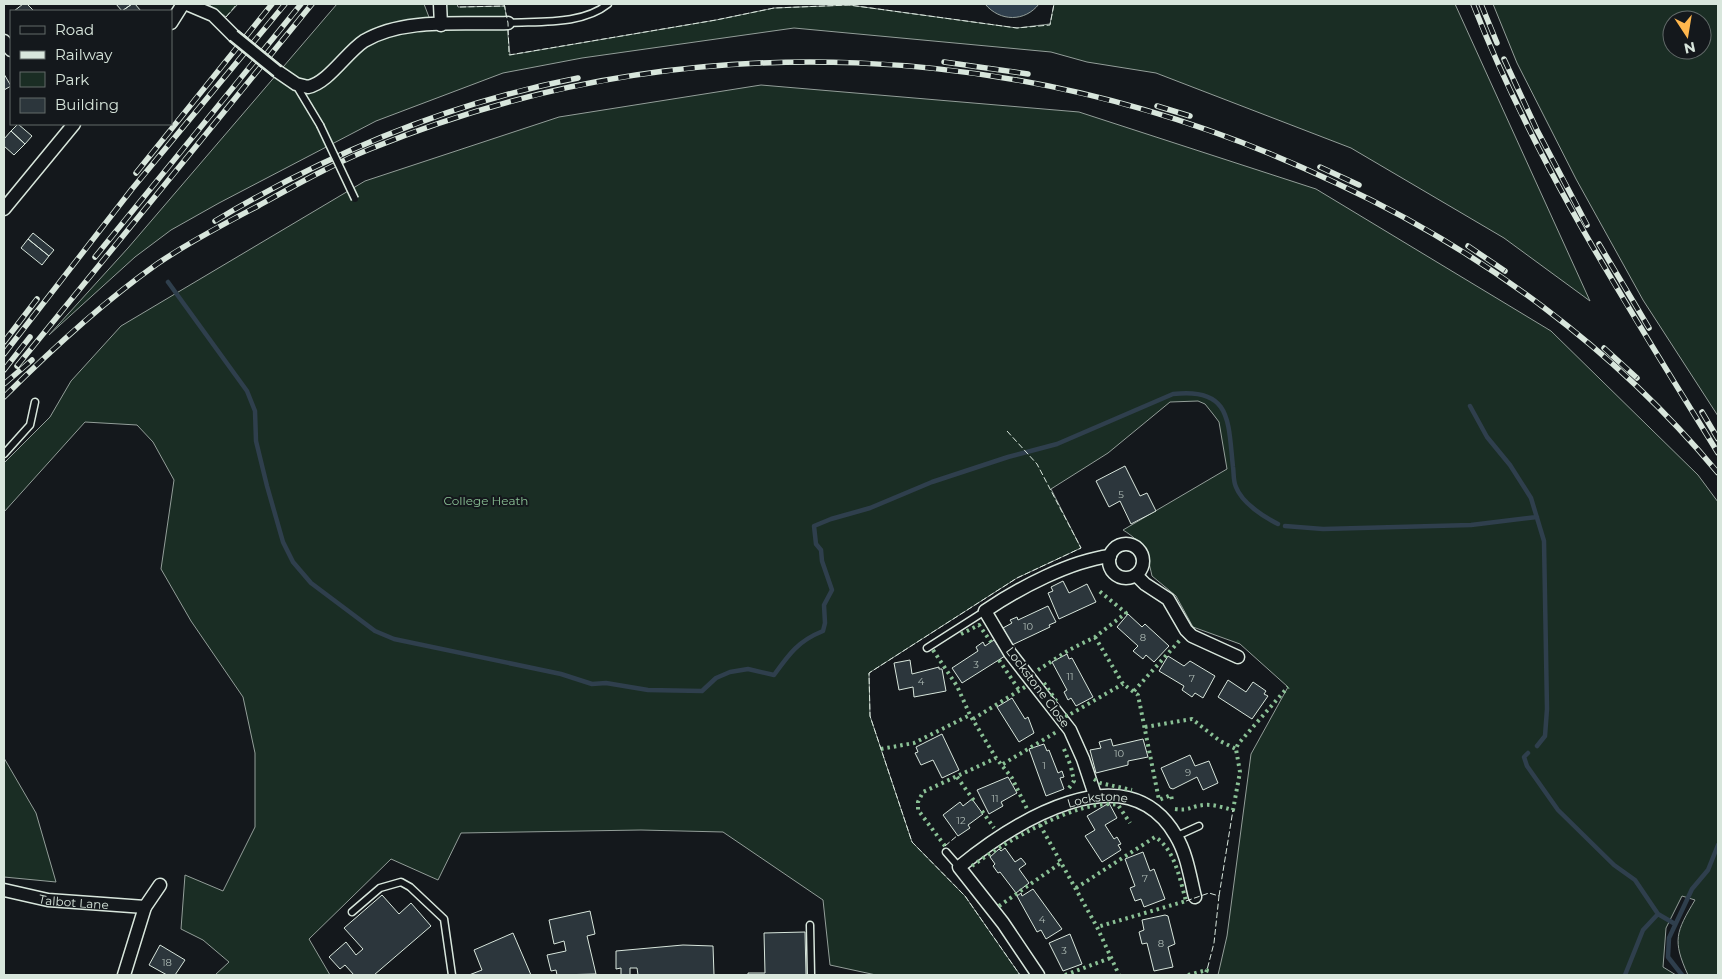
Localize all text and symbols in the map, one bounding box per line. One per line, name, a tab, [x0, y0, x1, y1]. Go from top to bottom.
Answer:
legend	[10, 10, 172, 125]
north arrow	[1662, 10, 1712, 60]
text: Road	[55, 20, 94, 39]
text: N	[1682, 38, 1697, 58]
text: Railway	[55, 45, 113, 64]
text: Park	[55, 70, 89, 89]
text: Building	[55, 95, 119, 114]
house number: 5	[1118, 488, 1124, 501]
park label: College Heath	[444, 493, 528, 508]
house number: 10	[1023, 620, 1033, 633]
house number: 8	[1140, 631, 1146, 644]
street label: Lockstone Close	[1003, 644, 1073, 730]
house number: 3	[973, 658, 979, 671]
house number: 11	[1066, 670, 1074, 683]
house number: 7	[1189, 672, 1195, 685]
house number: 4	[918, 675, 925, 688]
house number: 10	[1114, 747, 1124, 760]
house number: 1	[1042, 759, 1046, 772]
house number: 9	[1185, 766, 1191, 779]
street label: Lockstone	[1065, 788, 1129, 810]
house number: 11	[991, 792, 999, 805]
house number: 12	[956, 814, 966, 827]
house number: 7	[1142, 872, 1148, 885]
street label: Talbot Lane	[37, 891, 109, 912]
house number: 4	[1039, 913, 1046, 926]
house number: 8	[1158, 937, 1164, 950]
house number: 3	[1061, 944, 1067, 957]
house number: 18	[162, 956, 172, 969]

